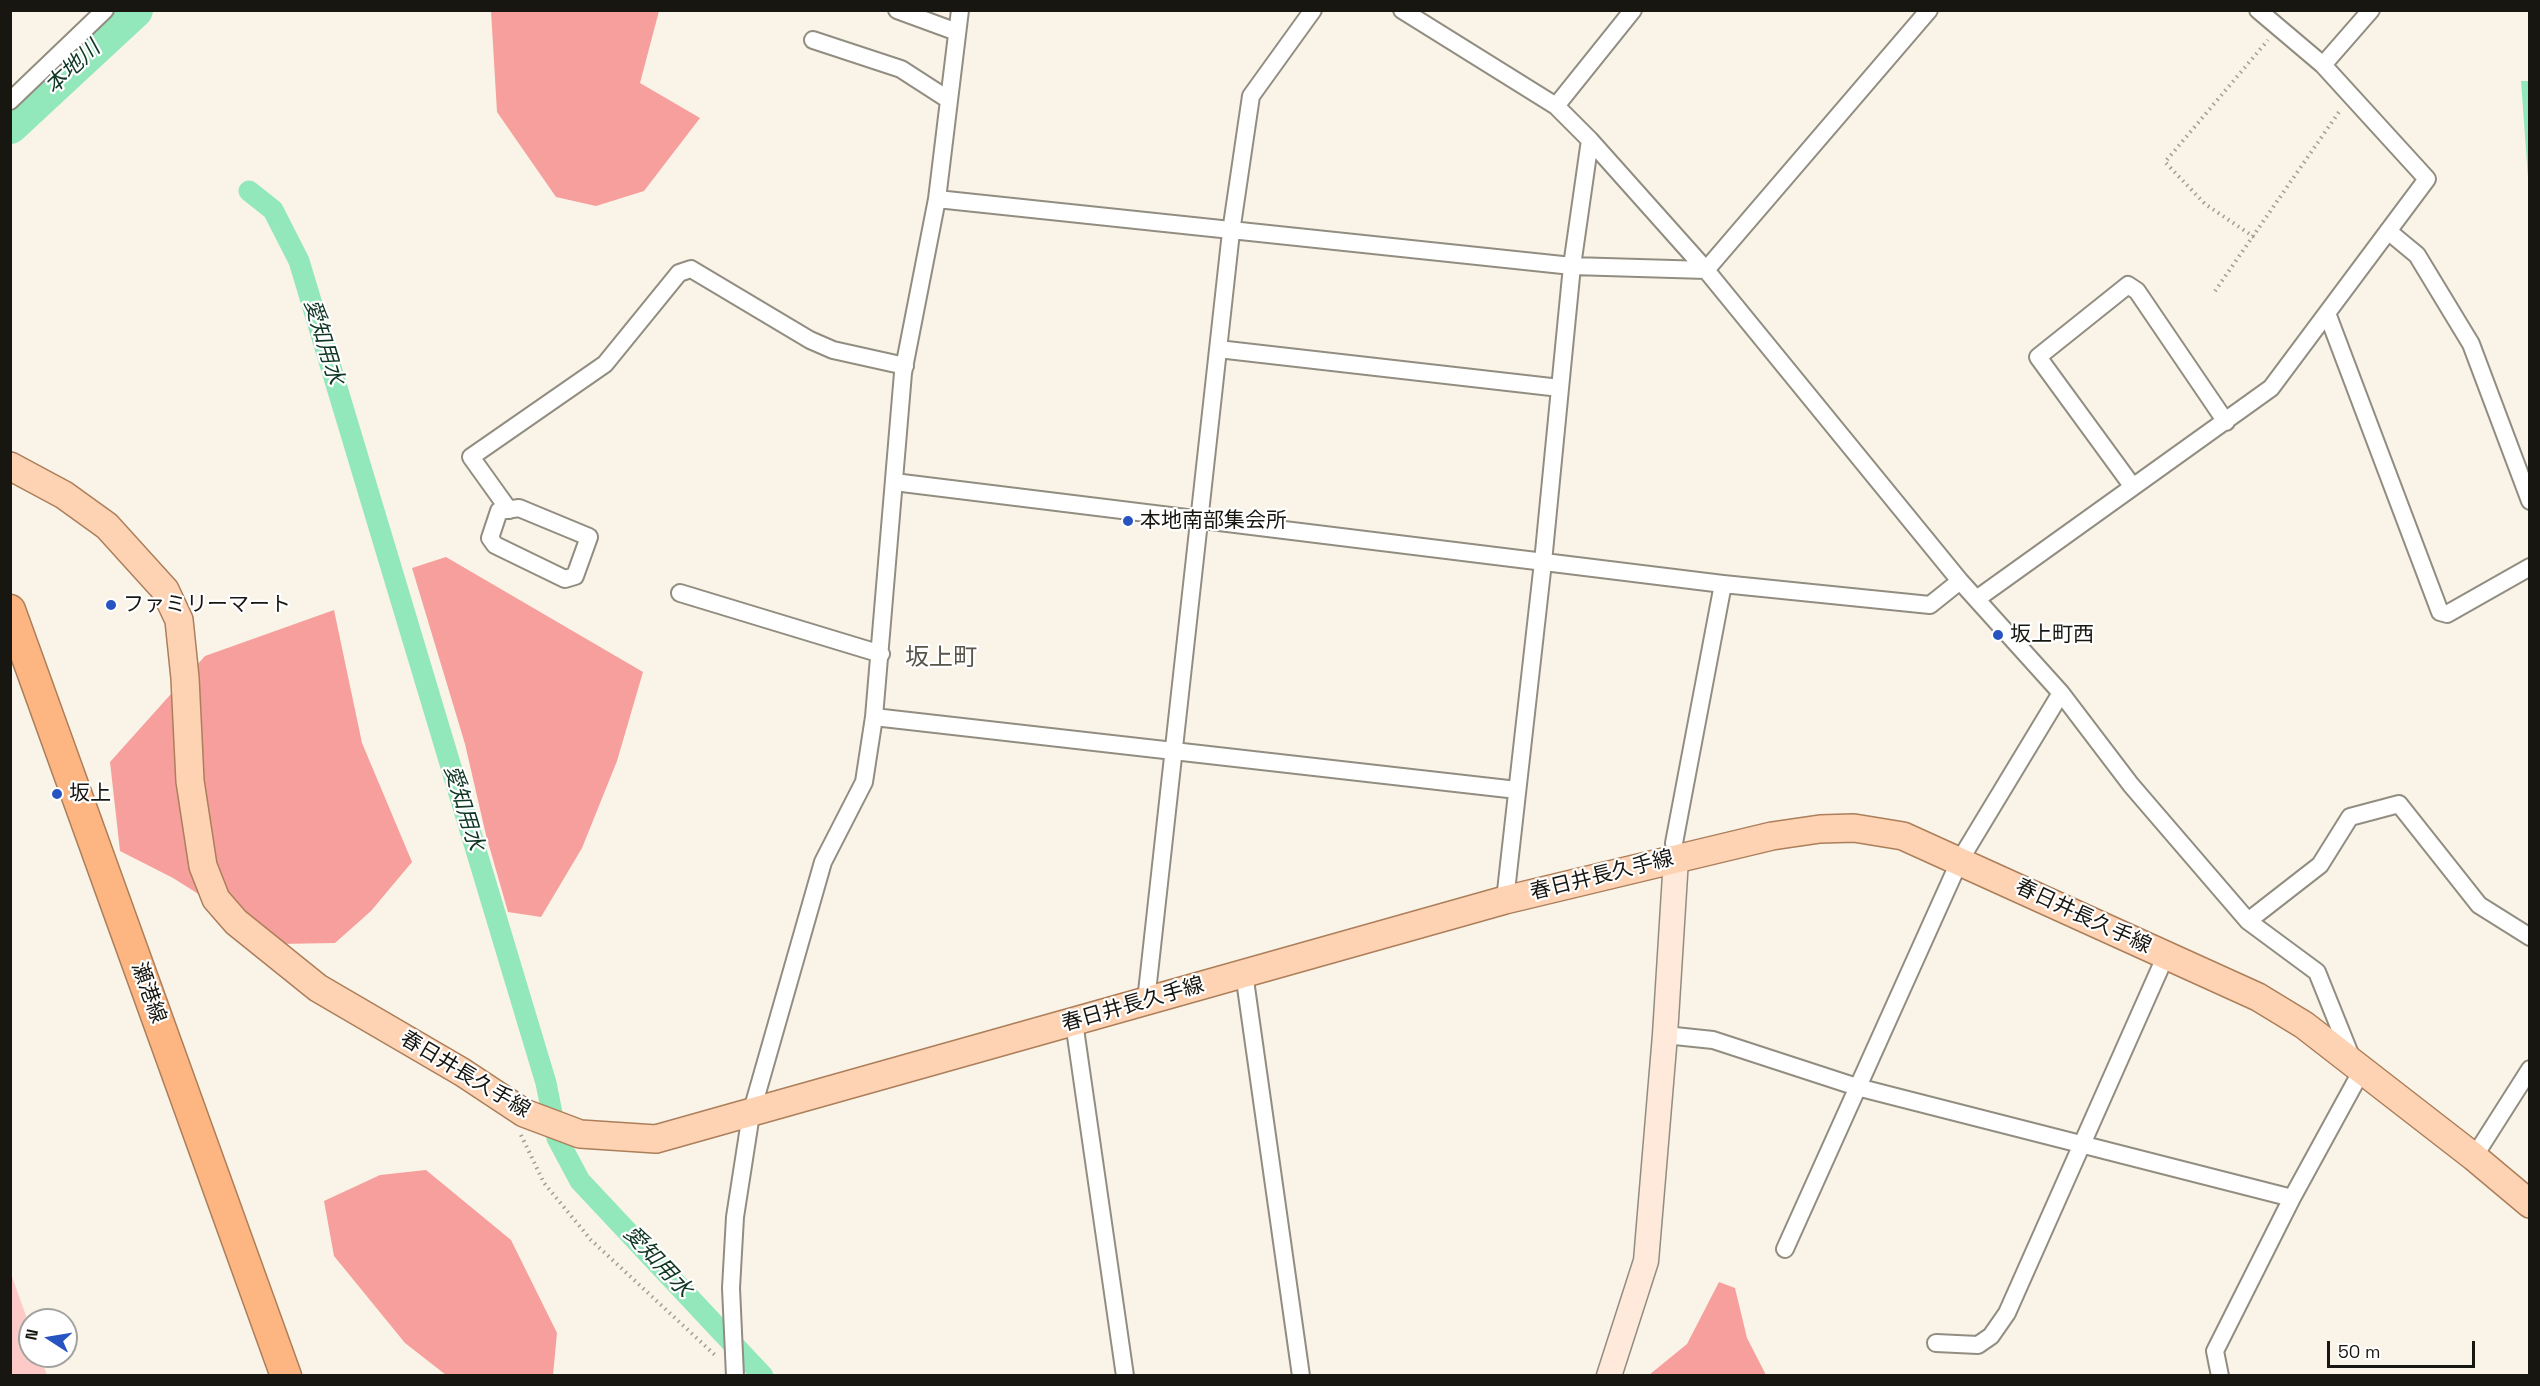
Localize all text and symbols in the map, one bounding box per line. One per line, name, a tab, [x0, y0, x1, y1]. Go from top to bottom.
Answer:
water label: 本地川	[40, 36, 106, 100]
water label: 愛知用水	[298, 296, 348, 388]
place label: 本地南部集会所	[1140, 508, 1287, 534]
marker: 本地南部集会所	[1121, 514, 1135, 528]
place label: ファミリーマート	[123, 592, 291, 618]
marker: ファミリーマート	[104, 598, 118, 612]
place label: 坂上町西	[2010, 622, 2094, 648]
marker: 坂上町西	[1991, 628, 2005, 642]
district label: 坂上町	[905, 644, 977, 672]
water label: 愛知用水	[438, 762, 488, 854]
place label: 坂上	[69, 781, 111, 807]
marker: 坂上	[50, 787, 64, 801]
street label: 春日井長久手線	[1528, 846, 1676, 906]
street label: 春日井長久手線	[2011, 875, 2155, 959]
street label: 瀬港線	[125, 959, 171, 1027]
street label: 春日井長久手線	[1059, 973, 1207, 1037]
street label: 春日井長久手線	[396, 1026, 534, 1124]
water label: 愛知用水	[617, 1221, 697, 1303]
north arrow	[18, 1308, 78, 1368]
text: N	[20, 1327, 43, 1342]
scale bar	[2330, 1329, 2478, 1367]
text: 50 m	[2338, 1340, 2380, 1363]

